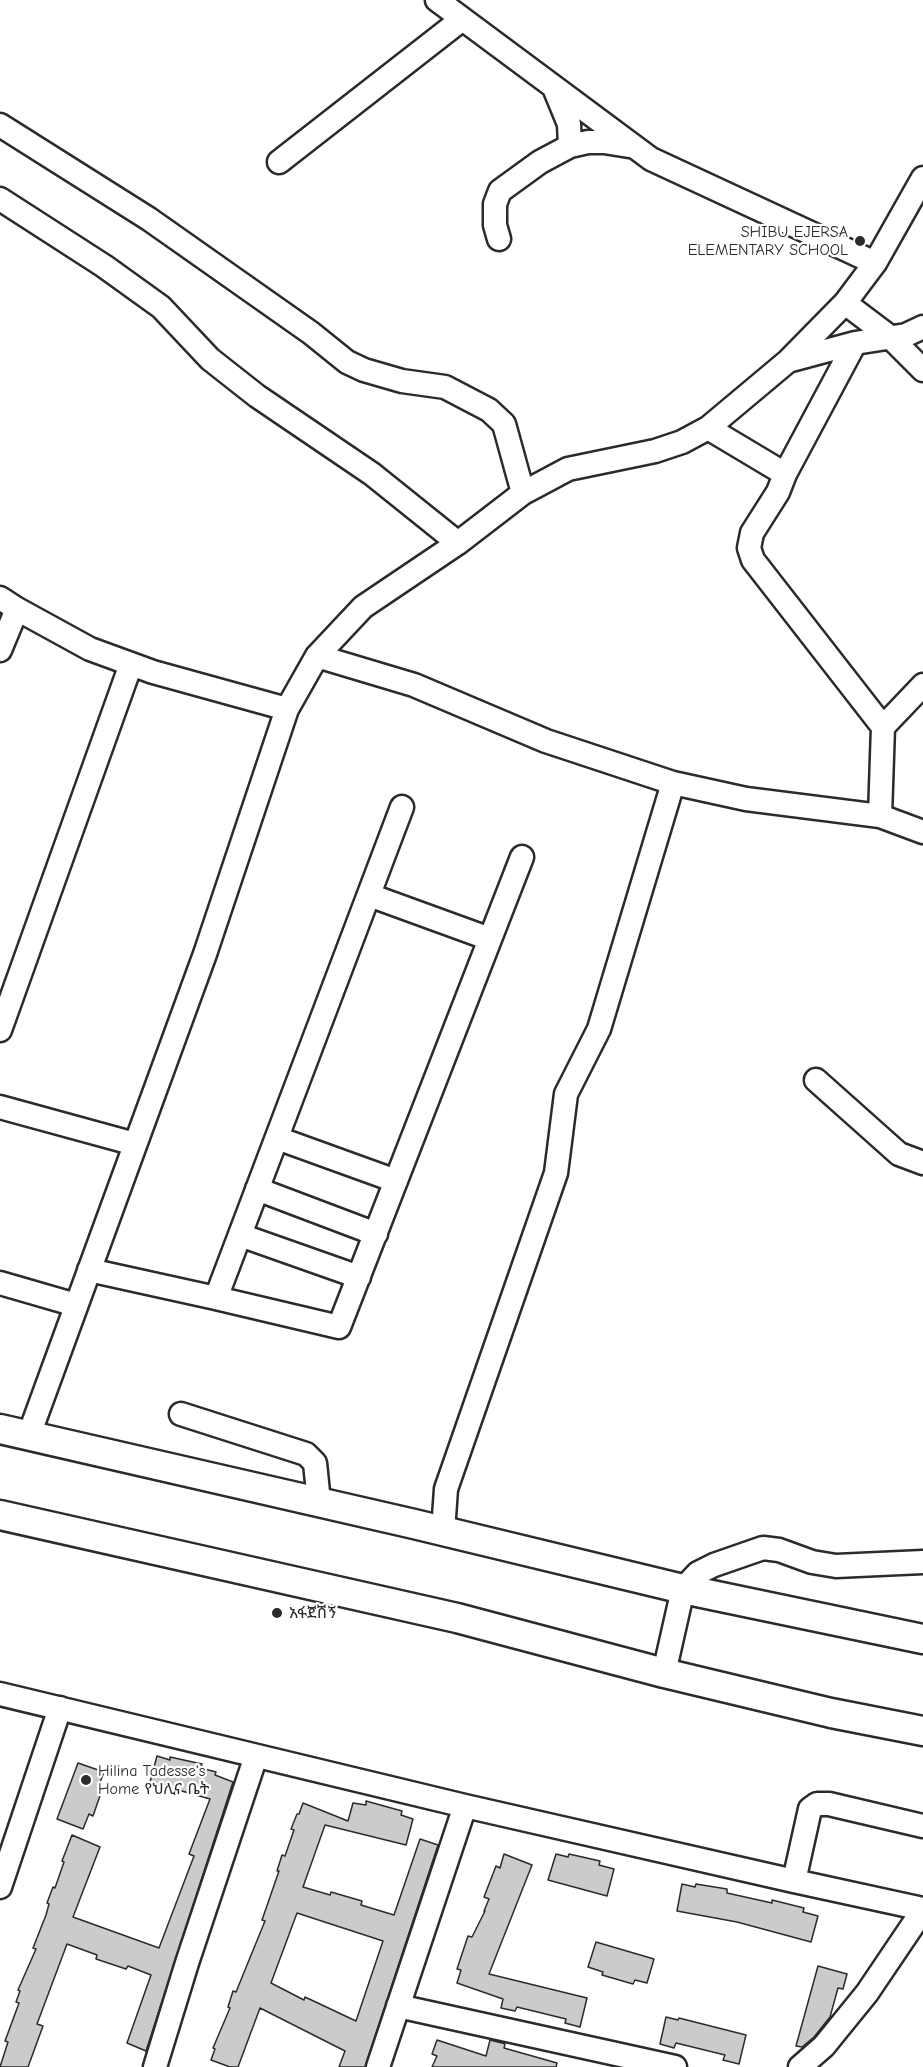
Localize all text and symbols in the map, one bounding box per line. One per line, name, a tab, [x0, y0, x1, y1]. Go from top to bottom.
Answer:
place label: SHIBU EJERSA ELEMENTARY SCHOOL	[688, 222, 848, 260]
marker: SHIBU EJERSA ELEMENTARY SCHOOL	[853, 234, 867, 248]
place label: አፋጀሽኝ	[289, 1603, 336, 1623]
marker: አፋጀሽኝ	[270, 1606, 284, 1620]
place label: Hilina Tadesse's Home የህሊና ቤት	[98, 1761, 209, 1799]
marker: Hilina Tadesse's Home የህሊና ቤት	[79, 1773, 93, 1787]

